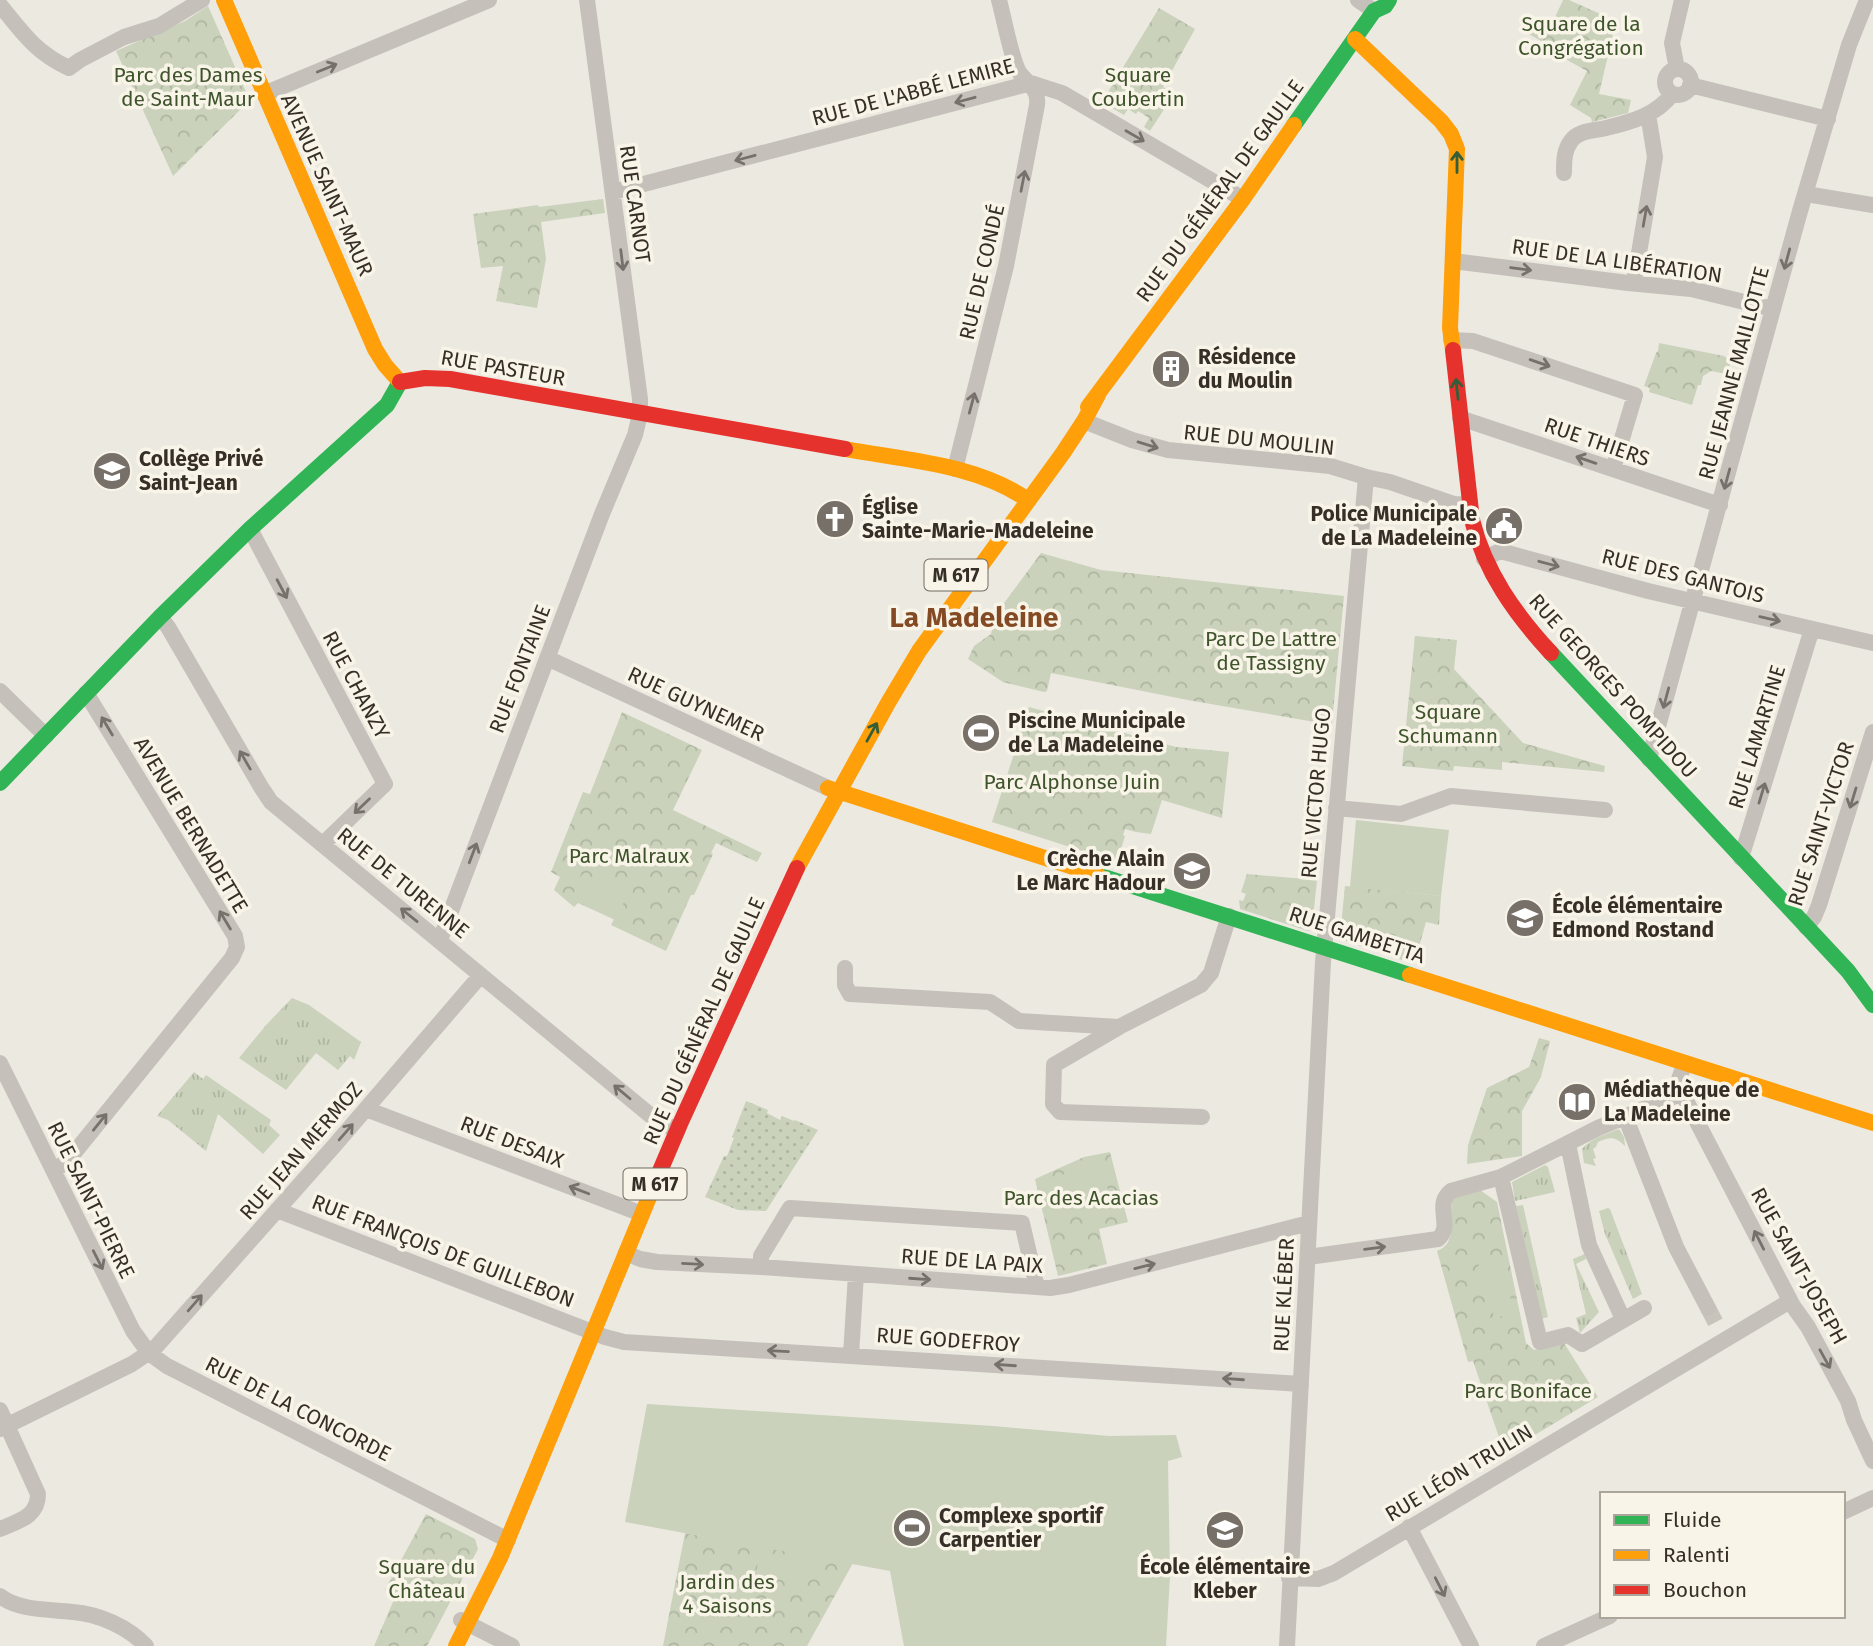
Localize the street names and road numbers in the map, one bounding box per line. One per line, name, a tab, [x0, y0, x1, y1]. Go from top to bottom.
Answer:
street label: RUE DE L'ABBÉ LEMIRE	[809, 52, 1017, 132]
street label: RUE DU GÉNÉRAL DE GAULLE	[1131, 75, 1309, 307]
street label: AVENUE SAINT-MAUR	[275, 90, 379, 280]
street label: RUE CARNOT	[614, 143, 656, 265]
street label: RUE DE CONDÉ	[954, 202, 1010, 342]
street label: RUE DE LA LIBÉRATION	[1510, 233, 1724, 289]
street label: RUE JEANNE MAILLOTTE	[1693, 264, 1775, 482]
street label: RUE PASTEUR	[439, 344, 568, 392]
street label: RUE THIERS	[1541, 412, 1653, 472]
street label: RUE DU MOULIN	[1182, 419, 1336, 461]
street label: RUE DES GANTOIS	[1599, 543, 1767, 609]
road number: M 617	[925, 560, 988, 590]
street label: RUE GEORGES POMPIDOU	[1523, 588, 1703, 784]
street label: RUE FONTAINE	[484, 601, 556, 737]
street label: RUE CHANZY	[317, 627, 395, 744]
street label: RUE GUYNEMER	[624, 661, 769, 747]
street label: RUE LAMARTINE	[1723, 662, 1791, 812]
street label: RUE VICTOR HUGO	[1296, 706, 1336, 880]
street label: AVENUE BERNADETTE	[128, 732, 254, 918]
street label: RUE SAINT-VICTOR	[1782, 738, 1860, 910]
street label: RUE DE TURENNE	[332, 822, 474, 944]
street label: RUE DU GÉNÉRAL DE GAULLE	[638, 893, 770, 1149]
street label: RUE GAMBETTA	[1286, 901, 1428, 969]
street label: RUE JEAN MERMOZ	[234, 1077, 368, 1225]
street label: RUE DESAIX	[457, 1110, 568, 1174]
street label: RUE SAINT-PIERRE	[42, 1117, 140, 1283]
road number: M 617	[624, 1168, 686, 1200]
street label: RUE SAINT-JOSEPH	[1745, 1183, 1853, 1349]
street label: RUE FRANÇOIS DE GUILLEBON	[308, 1189, 578, 1313]
street label: RUE KLÉBER	[1268, 1237, 1300, 1353]
street label: RUE DE LA PAIX	[900, 1243, 1044, 1279]
street label: RUE GODEFROY	[875, 1322, 1021, 1358]
street label: RUE DE LA CONCORDE	[201, 1351, 395, 1467]
street label: RUE LÉON TRULIN	[1381, 1419, 1537, 1527]

